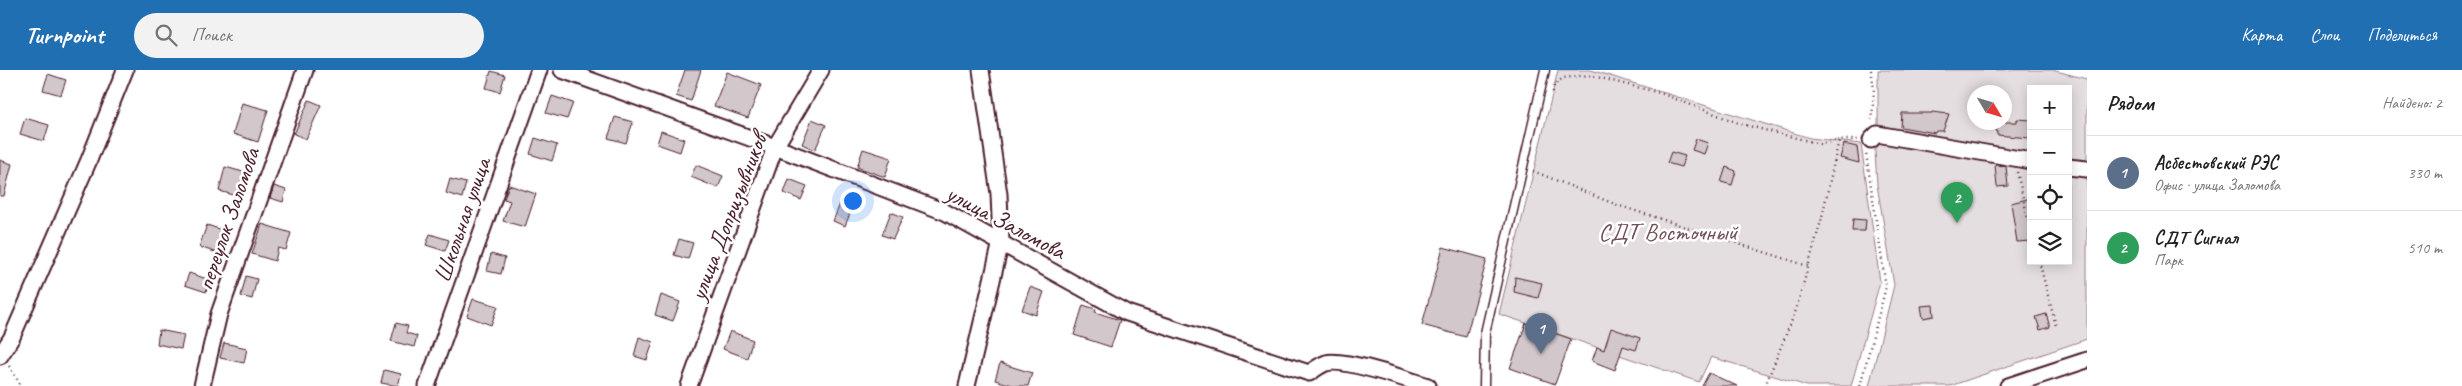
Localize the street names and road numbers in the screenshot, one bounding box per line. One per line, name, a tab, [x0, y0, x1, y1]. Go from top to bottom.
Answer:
street label: улица Допризывников	[682, 124, 776, 306]
street label: переулок Заломова	[190, 143, 267, 294]
street label: Школьная улица	[427, 152, 498, 286]
street label: улица Заломова	[939, 177, 1072, 267]

